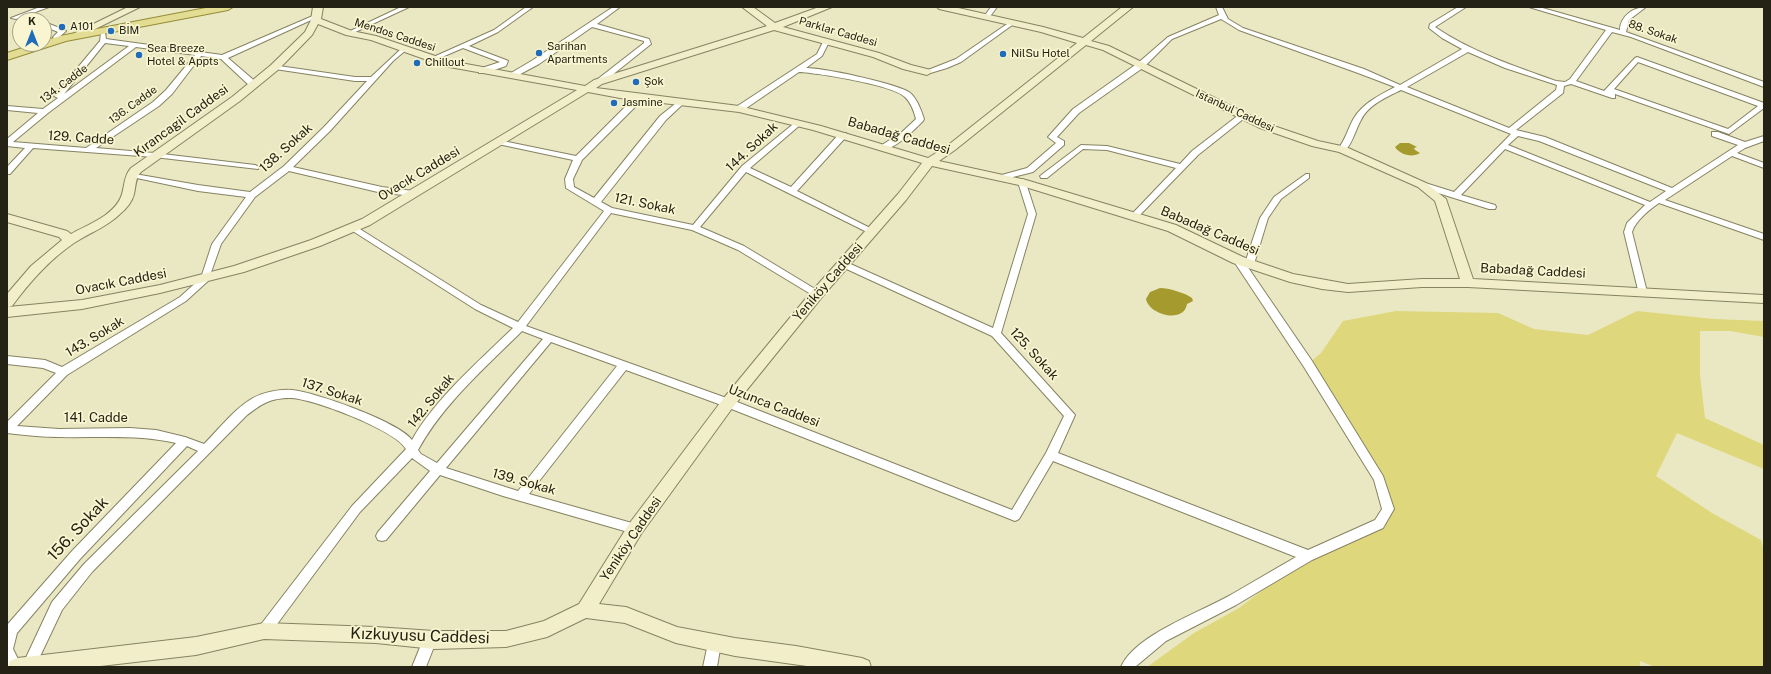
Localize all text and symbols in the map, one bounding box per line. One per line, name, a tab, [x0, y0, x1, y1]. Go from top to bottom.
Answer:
north arrow	[12, 12, 52, 52]
street label: Parklar Caddesi	[797, 14, 879, 50]
text: K	[28, 15, 36, 27]
street label: Mendos Caddesi	[353, 16, 437, 54]
street label: 88. Sokak	[1627, 17, 1679, 47]
place label: A101	[70, 20, 93, 34]
marker: A101	[57, 22, 67, 32]
place label: BİM	[119, 24, 139, 38]
marker: BİM	[106, 26, 116, 36]
place label: Sarihan Apartments	[547, 40, 607, 66]
place label: Sea Breeze Hotel & Appts	[147, 42, 219, 68]
place label: NilSu Hotel	[1011, 47, 1070, 61]
marker: Sarihan Apartments	[534, 48, 544, 58]
marker: NilSu Hotel	[998, 49, 1008, 59]
marker: Sea Breeze Hotel & Appts	[134, 50, 144, 60]
place label: Chillout	[425, 56, 465, 70]
marker: Chillout	[412, 58, 422, 68]
street label: 134. Cadde	[38, 62, 90, 106]
place label: Şok	[644, 75, 664, 89]
marker: Şok	[631, 77, 641, 87]
street label: Kırancagil Caddesi	[131, 81, 231, 161]
street label: 136. Cadde	[106, 83, 160, 127]
street label: Istanbul Caddesi	[1194, 87, 1276, 135]
place label: Jasmine	[622, 96, 663, 110]
marker: Jasmine	[609, 98, 619, 108]
street label: Babadağ Caddesi	[846, 114, 952, 158]
street label: 144. Sokak	[723, 119, 781, 175]
street label: 138. Sokak	[256, 120, 316, 176]
street label: 129. Cadde	[47, 128, 115, 148]
street label: Ovacık Caddesi	[375, 143, 463, 205]
street label: 121. Sokak	[613, 190, 677, 218]
street label: Babadağ Caddesi	[1158, 203, 1262, 259]
street label: Yeniköy Caddesi	[790, 240, 866, 324]
street label: Babadağ Caddesi	[1480, 260, 1586, 282]
street label: Ovacık Caddesi	[74, 266, 168, 298]
street label: 143. Sokak	[63, 313, 127, 361]
street label: 125. Sokak	[1006, 325, 1062, 383]
street label: 142. Sokak	[404, 371, 458, 431]
street label: 137. Sokak	[300, 375, 364, 409]
street label: Uzunca Caddesi	[726, 381, 822, 431]
street label: 141. Cadde	[64, 410, 128, 426]
street label: 139. Sokak	[490, 466, 558, 498]
street label: 156. Sokak	[44, 493, 112, 565]
street label: Yeniköy Caddesi	[597, 494, 665, 584]
street label: Kızkuyusu Caddesi	[350, 624, 490, 648]

